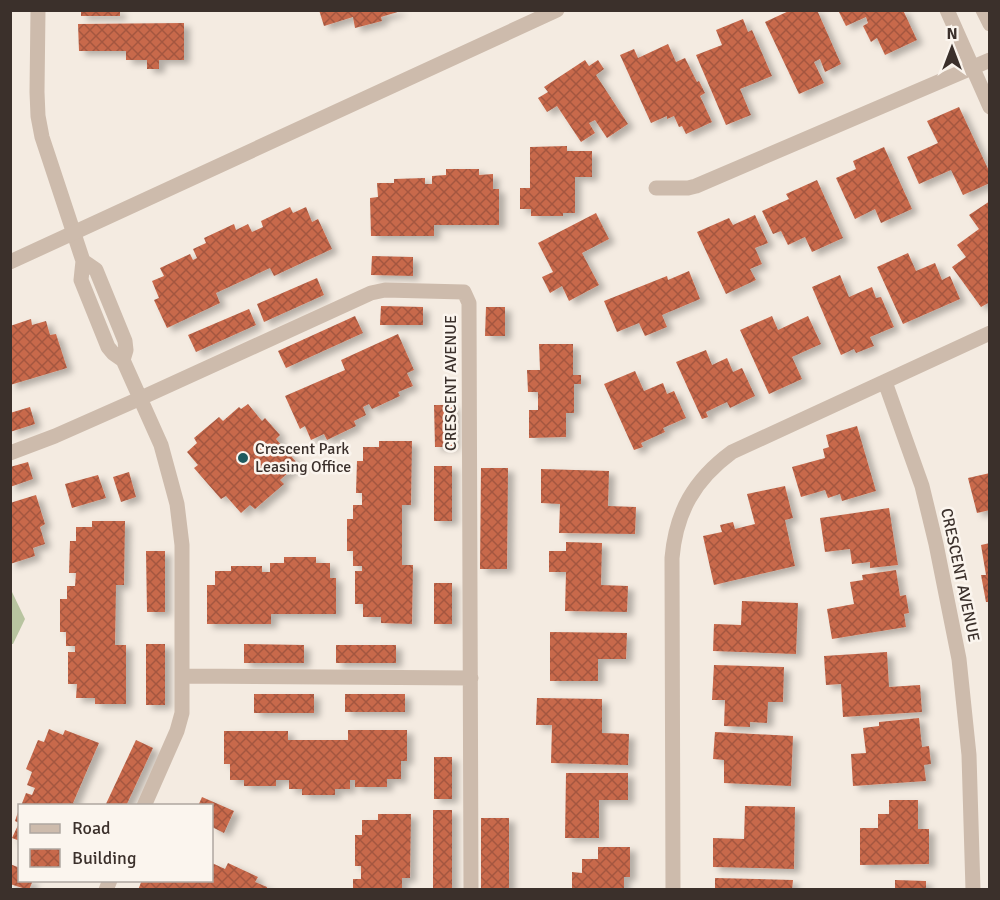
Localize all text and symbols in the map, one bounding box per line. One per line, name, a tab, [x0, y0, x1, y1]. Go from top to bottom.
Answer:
north arrow	[922, 18, 982, 78]
text: N	[946, 24, 958, 44]
street label: CRESCENT AVENUE	[441, 315, 461, 451]
place label: Crescent Park Leasing Office	[255, 439, 351, 477]
marker: Crescent Park Leasing Office	[236, 451, 250, 465]
street label: CRESCENT AVENUE	[936, 506, 984, 644]
legend	[18, 804, 213, 882]
text: Road	[72, 817, 111, 839]
text: Building	[72, 847, 136, 869]

